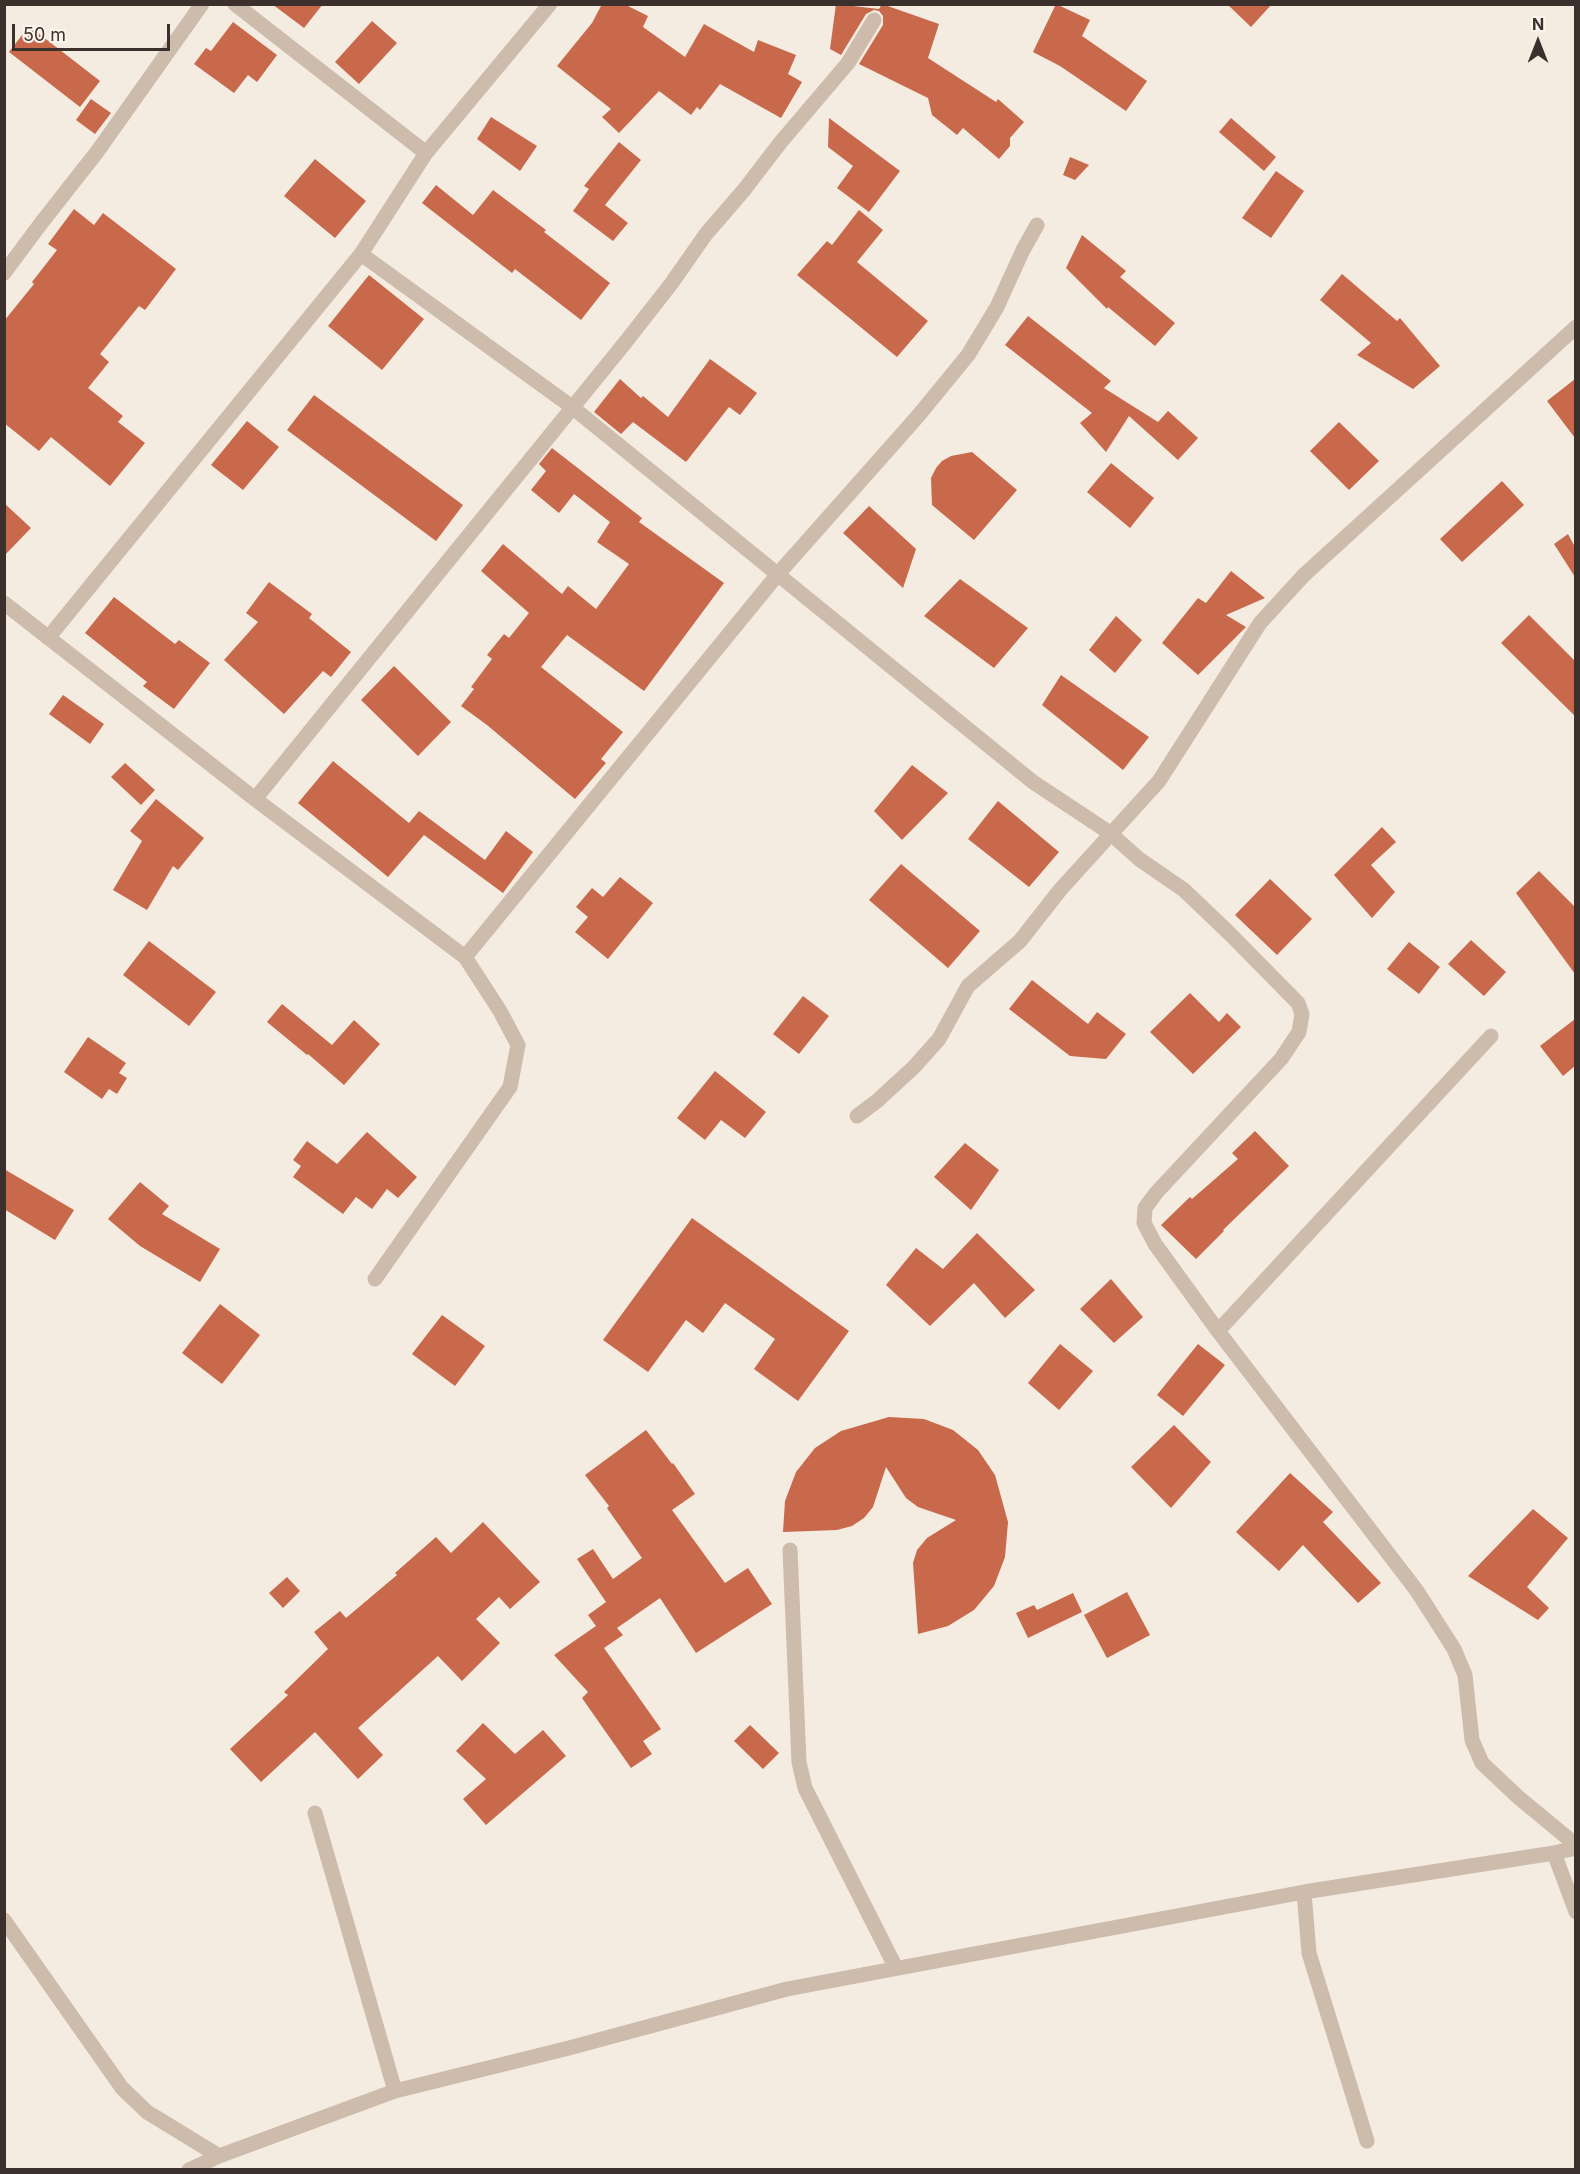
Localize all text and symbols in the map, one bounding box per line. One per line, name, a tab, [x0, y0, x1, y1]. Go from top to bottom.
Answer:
scale bar	[15, 12, 172, 50]
north arrow	[1508, 12, 1568, 72]
text: N	[1532, 14, 1544, 34]
text: 50 m	[23, 24, 66, 45]

